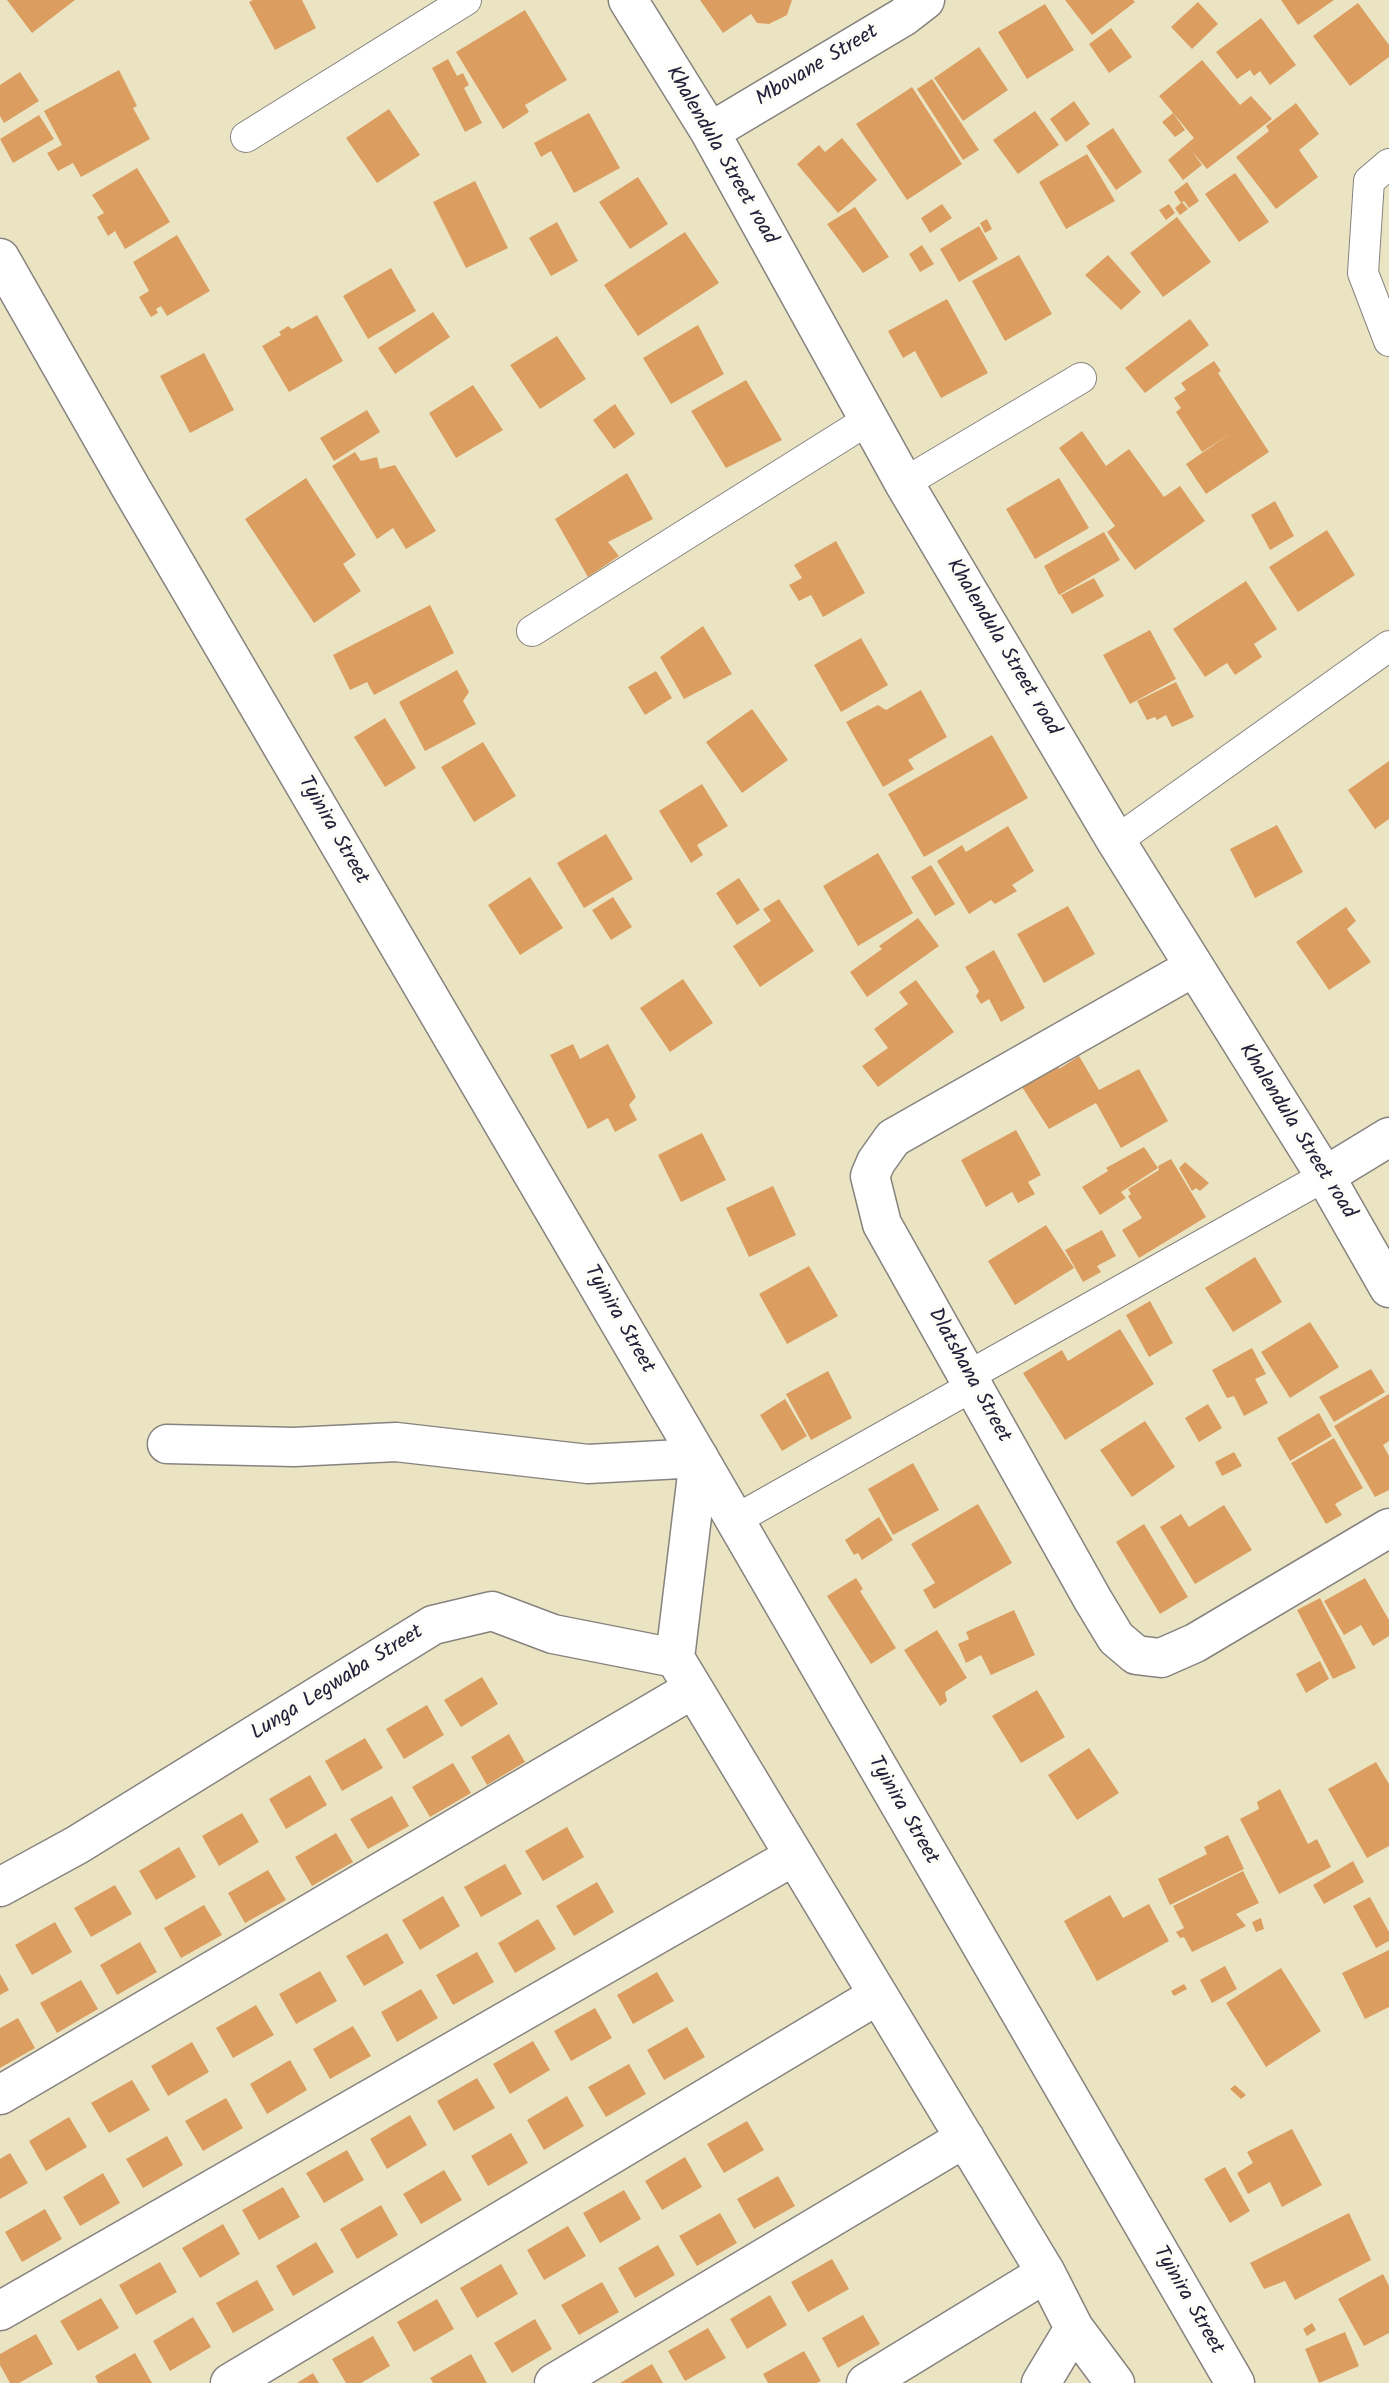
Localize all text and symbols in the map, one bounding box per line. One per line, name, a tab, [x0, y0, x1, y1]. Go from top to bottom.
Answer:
street label: Mbovane Street	[752, 21, 884, 113]
street label: Khalendula Street road	[659, 62, 781, 250]
street label: Khalendula Street road	[939, 555, 1065, 741]
street label: Tyinira Street	[291, 772, 373, 890]
street label: Khalendula Street road	[1232, 1040, 1360, 1224]
street label: Tyinira Street	[577, 1261, 659, 1379]
street label: Dlatshana Street	[921, 1305, 1015, 1447]
street label: Lunga Legwaba Street	[247, 1621, 429, 1747]
street label: Tyinira Street	[861, 1752, 943, 1870]
street label: Tyinira Street	[1146, 2242, 1228, 2360]

